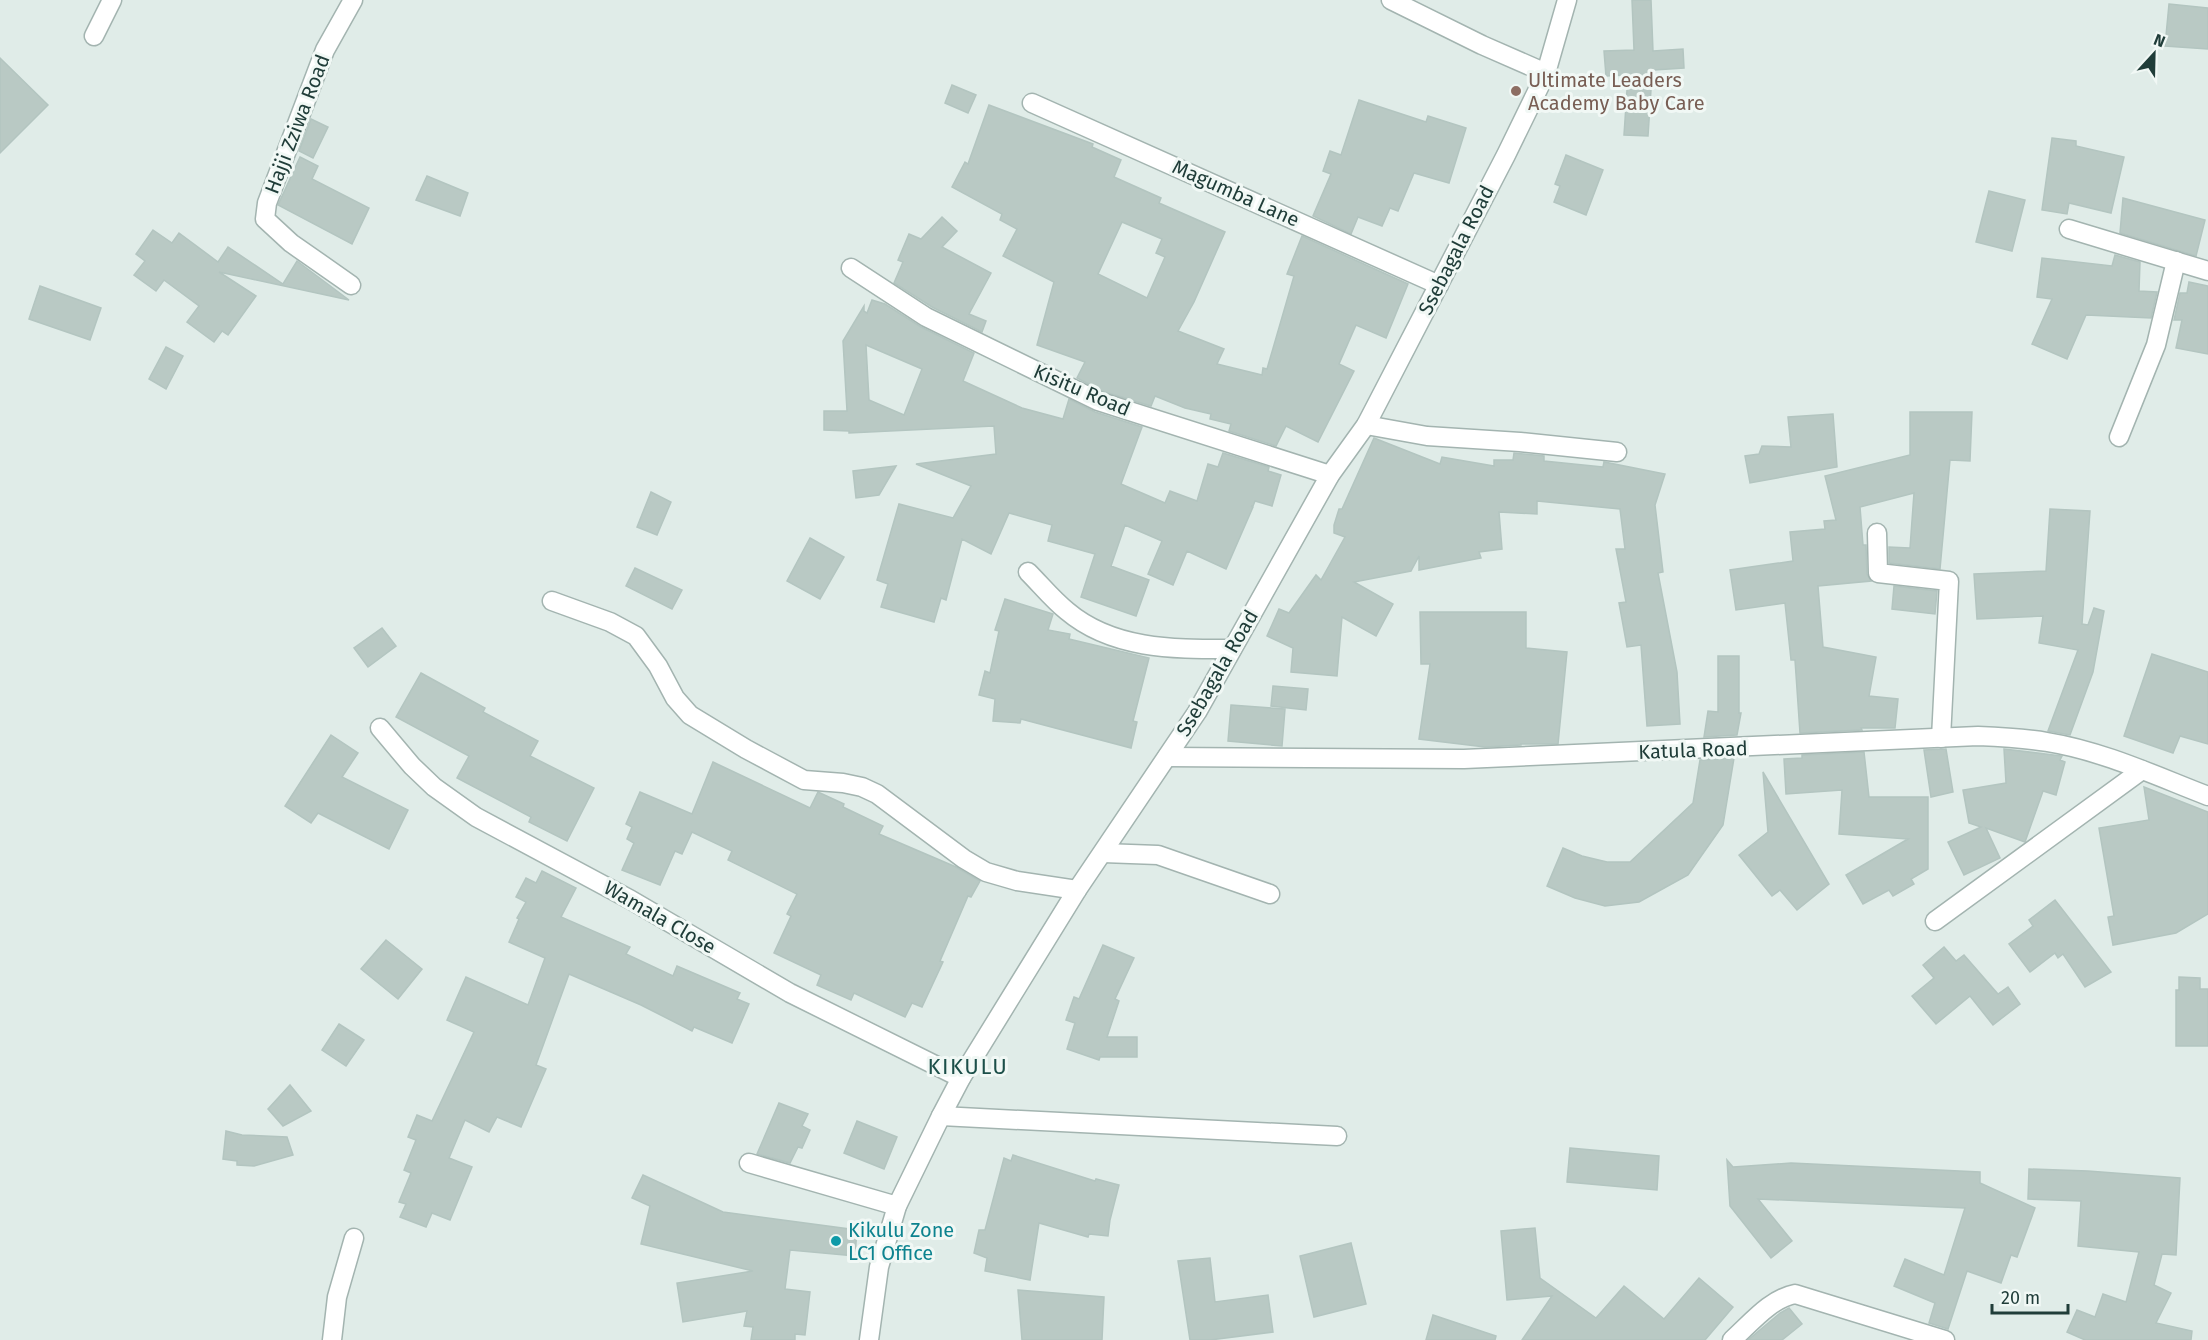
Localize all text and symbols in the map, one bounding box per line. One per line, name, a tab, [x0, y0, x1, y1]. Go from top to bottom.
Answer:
north arrow	[2124, 24, 2184, 84]
text: N	[2151, 30, 2168, 51]
street label: Hajji Zziwa Road	[259, 51, 335, 197]
place label: Ultimate Leaders Academy Baby Care	[1528, 68, 1705, 115]
marker: Ultimate Leaders Academy Baby Care	[1509, 84, 1523, 98]
street label: Magumba Lane	[1169, 154, 1303, 232]
street label: Ssebagala Road	[1413, 181, 1499, 319]
street label: Kisitu Road	[1030, 359, 1134, 421]
street label: Ssebagala Road	[1171, 605, 1263, 741]
street label: Katula Road	[1638, 736, 1748, 764]
street label: Wamala Close	[600, 875, 720, 959]
district label: KIKULU	[928, 1053, 1008, 1080]
place label: Kikulu Zone LC1 Office	[848, 1218, 954, 1265]
marker: Kikulu Zone LC1 Office	[829, 1234, 843, 1248]
scale bar	[1992, 1277, 2068, 1315]
text: 20 m	[2001, 1287, 2040, 1309]

